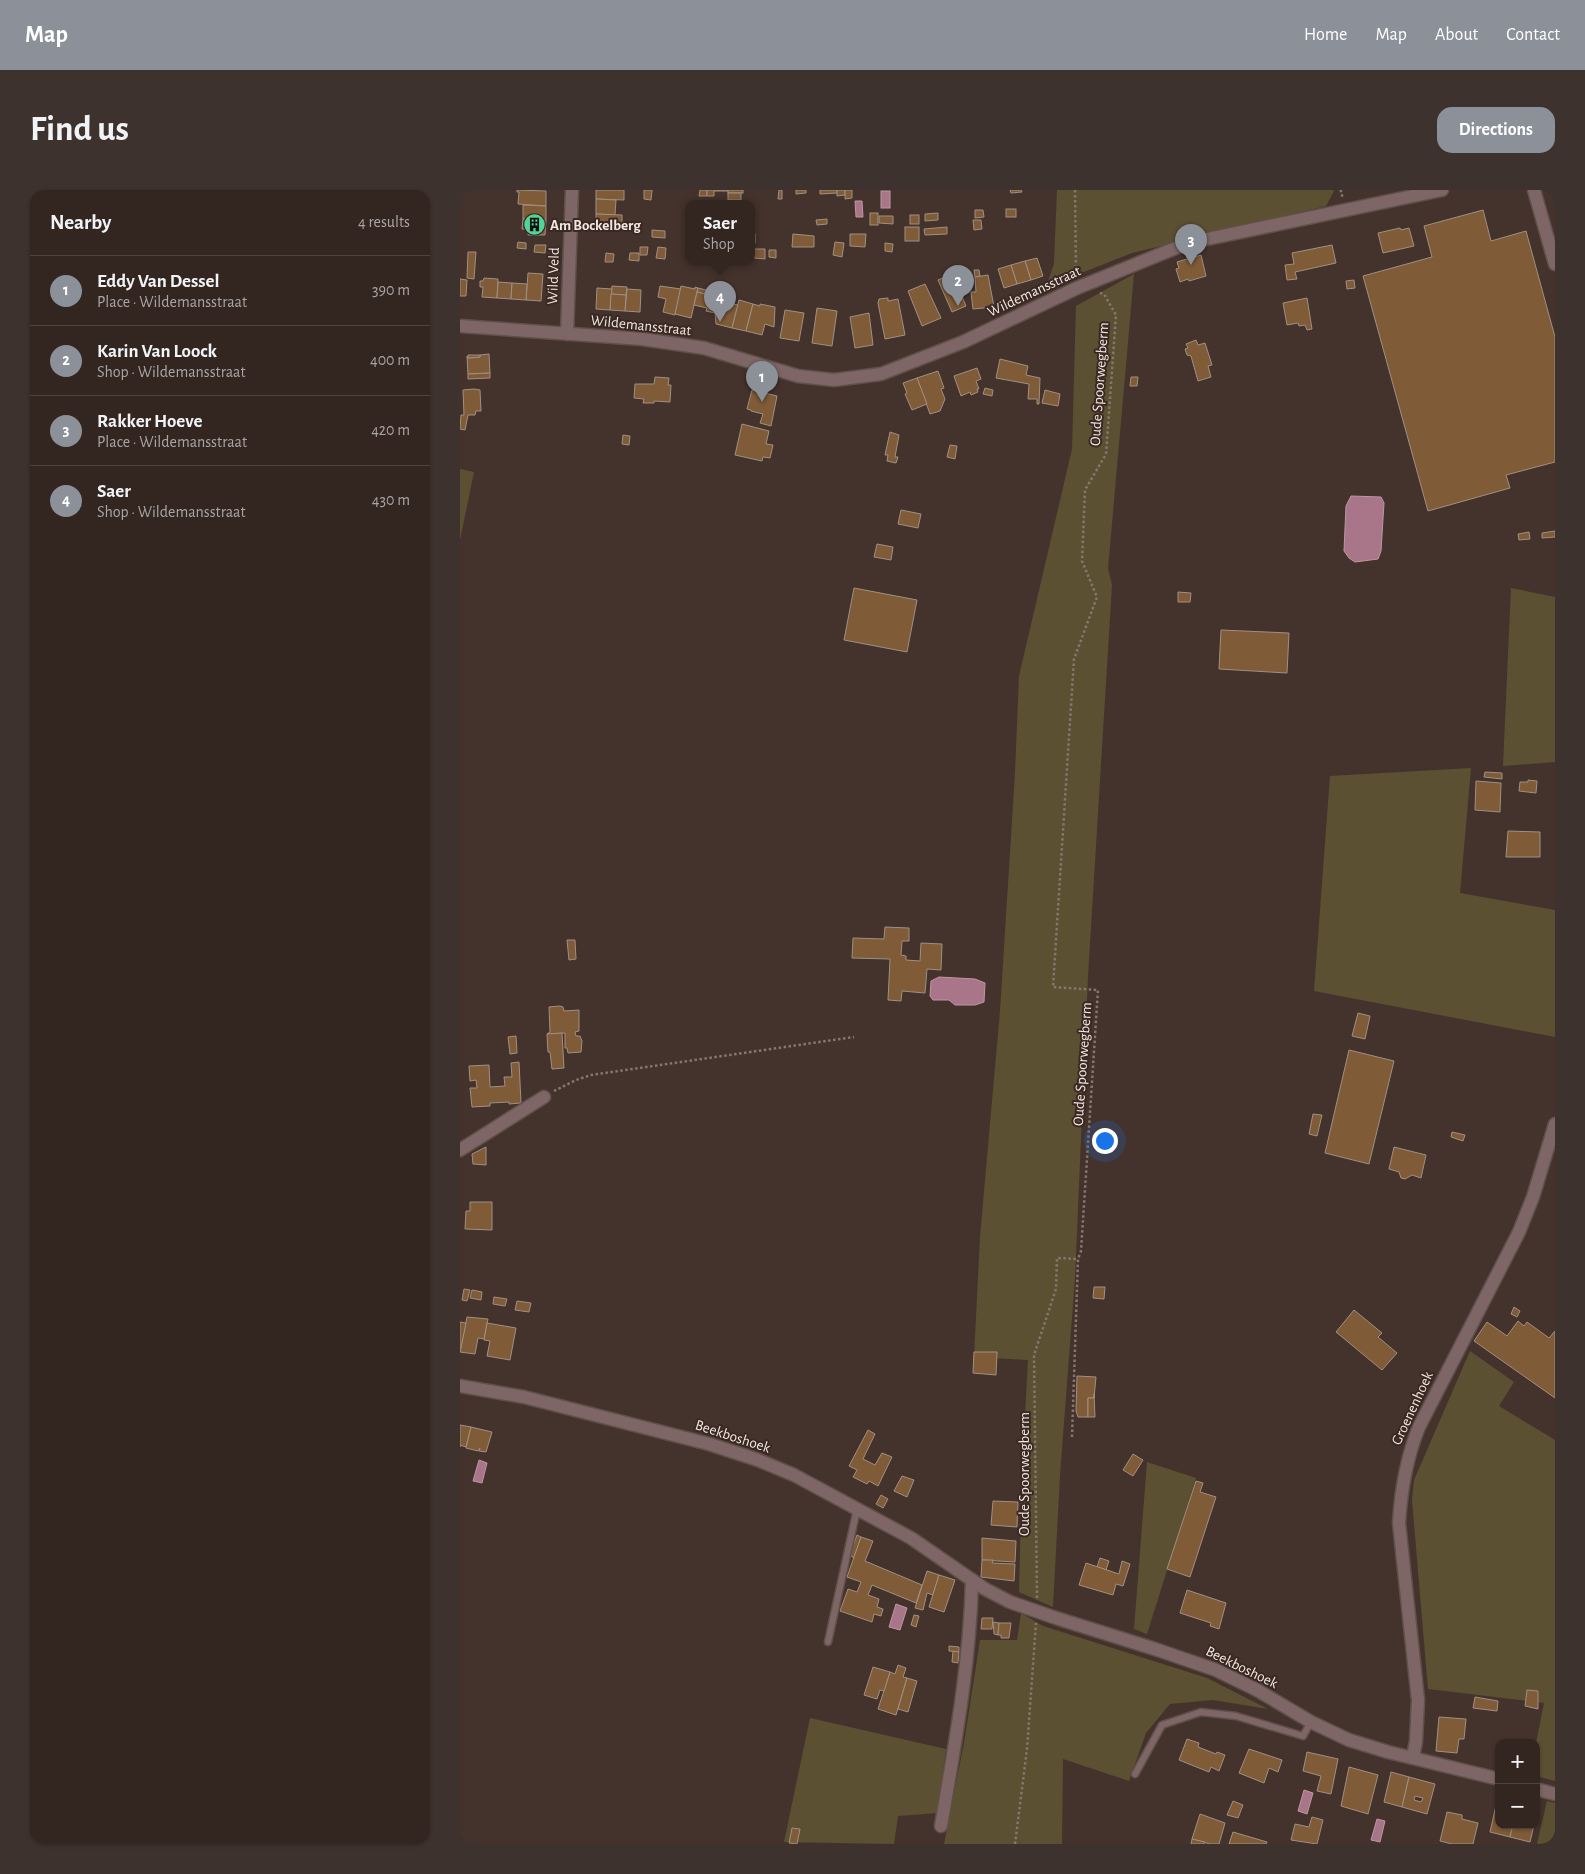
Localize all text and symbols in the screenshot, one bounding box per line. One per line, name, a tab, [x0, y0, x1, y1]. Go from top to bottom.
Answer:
text: Map	[25, 23, 68, 47]
text: Home	[1304, 26, 1347, 44]
text: Map	[1375, 26, 1407, 44]
text: About	[1435, 26, 1478, 44]
text: Contact	[1506, 26, 1560, 44]
button: Directions	[1437, 107, 1555, 153]
text: Find us	[30, 112, 129, 147]
popup	[685, 200, 755, 265]
text: Nearby	[50, 212, 111, 233]
building icon: Am Bockelberg	[522, 213, 546, 237]
text: 4 results	[358, 214, 410, 230]
text: Saer	[703, 214, 737, 233]
place label: Am Bockelberg	[550, 218, 641, 233]
pin: 3	[1175, 224, 1207, 265]
text: Shop	[703, 236, 735, 252]
street label: Wild Veld	[545, 247, 562, 305]
street label: Wildemansstraat	[985, 263, 1083, 320]
pin: 2	[942, 265, 974, 306]
text: Eddy Van Dessel	[97, 272, 220, 291]
pin: 4	[704, 281, 736, 322]
text: 1	[63, 282, 69, 298]
text: 390 m	[372, 282, 410, 298]
text: Place · Wildemansstraat	[97, 294, 247, 310]
street label: Wildemansstraat	[590, 313, 692, 338]
street label: Oude Spoorwegberm	[1088, 322, 1111, 446]
text: Karin Van Loock	[97, 342, 217, 361]
text: 2	[62, 352, 70, 368]
text: 400 m	[370, 352, 410, 368]
pin: 1	[746, 361, 778, 402]
text: Shop · Wildemansstraat	[97, 364, 246, 380]
text: Rakker Hoeve	[97, 412, 203, 431]
text: 3	[63, 422, 69, 438]
text: 420 m	[371, 422, 410, 438]
text: Place · Wildemansstraat	[97, 434, 247, 450]
text: Saer	[97, 482, 131, 501]
text: 4	[62, 492, 70, 508]
text: 430 m	[372, 492, 410, 508]
text: Shop · Wildemansstraat	[97, 504, 246, 520]
street label: Oude Spoorwegberm	[1071, 1002, 1094, 1126]
your location	[1092, 1128, 1118, 1154]
street label: Groenenhoek	[1389, 1369, 1436, 1447]
street label: Oude Spoorwegberm	[1017, 1412, 1032, 1536]
street label: Beekboshoek	[693, 1417, 772, 1456]
street label: Beekboshoek	[1203, 1644, 1280, 1691]
map controls	[1495, 1739, 1540, 1829]
button: +	[1495, 1739, 1540, 1784]
button: −	[1495, 1784, 1540, 1829]

